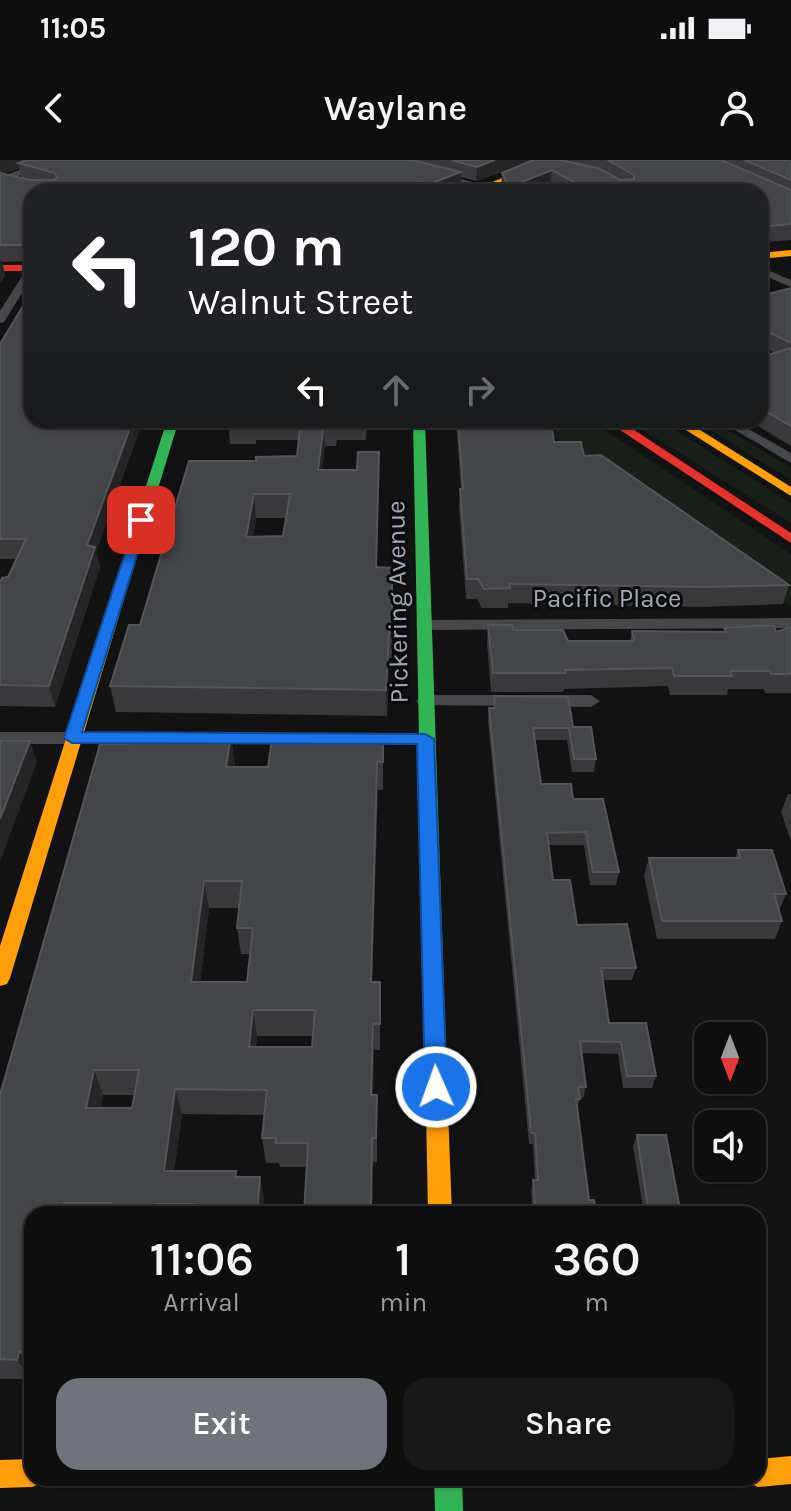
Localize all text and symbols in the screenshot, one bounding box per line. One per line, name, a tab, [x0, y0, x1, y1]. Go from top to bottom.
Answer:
text: 11:05	[40, 10, 106, 46]
icon: back	[32, 86, 76, 130]
icon: person	[715, 86, 759, 130]
text: Waylane	[324, 87, 467, 129]
text: 120 m	[188, 214, 345, 279]
icon: left	[56, 216, 160, 320]
text: Walnut Street	[188, 281, 413, 323]
icon: left	[290, 368, 334, 412]
icon: ahead	[374, 368, 418, 412]
icon: right	[458, 368, 502, 412]
pin	[107, 486, 175, 554]
icon: arrive	[119, 498, 163, 542]
street label: Pickering Avenue	[380, 500, 415, 704]
street label: Pacific Place	[533, 583, 681, 614]
north arrow	[694, 1022, 766, 1094]
map controls	[694, 1022, 766, 1182]
position arrow	[394, 1045, 478, 1129]
button: sound	[694, 1110, 766, 1182]
text: 11:06	[149, 1231, 254, 1287]
text: 1	[395, 1231, 412, 1287]
text: 360	[553, 1231, 641, 1287]
text: Arrival	[164, 1287, 240, 1318]
text: min	[379, 1287, 427, 1318]
text: m	[584, 1287, 609, 1318]
button: Exit	[56, 1378, 387, 1470]
button: Share	[403, 1378, 734, 1470]

